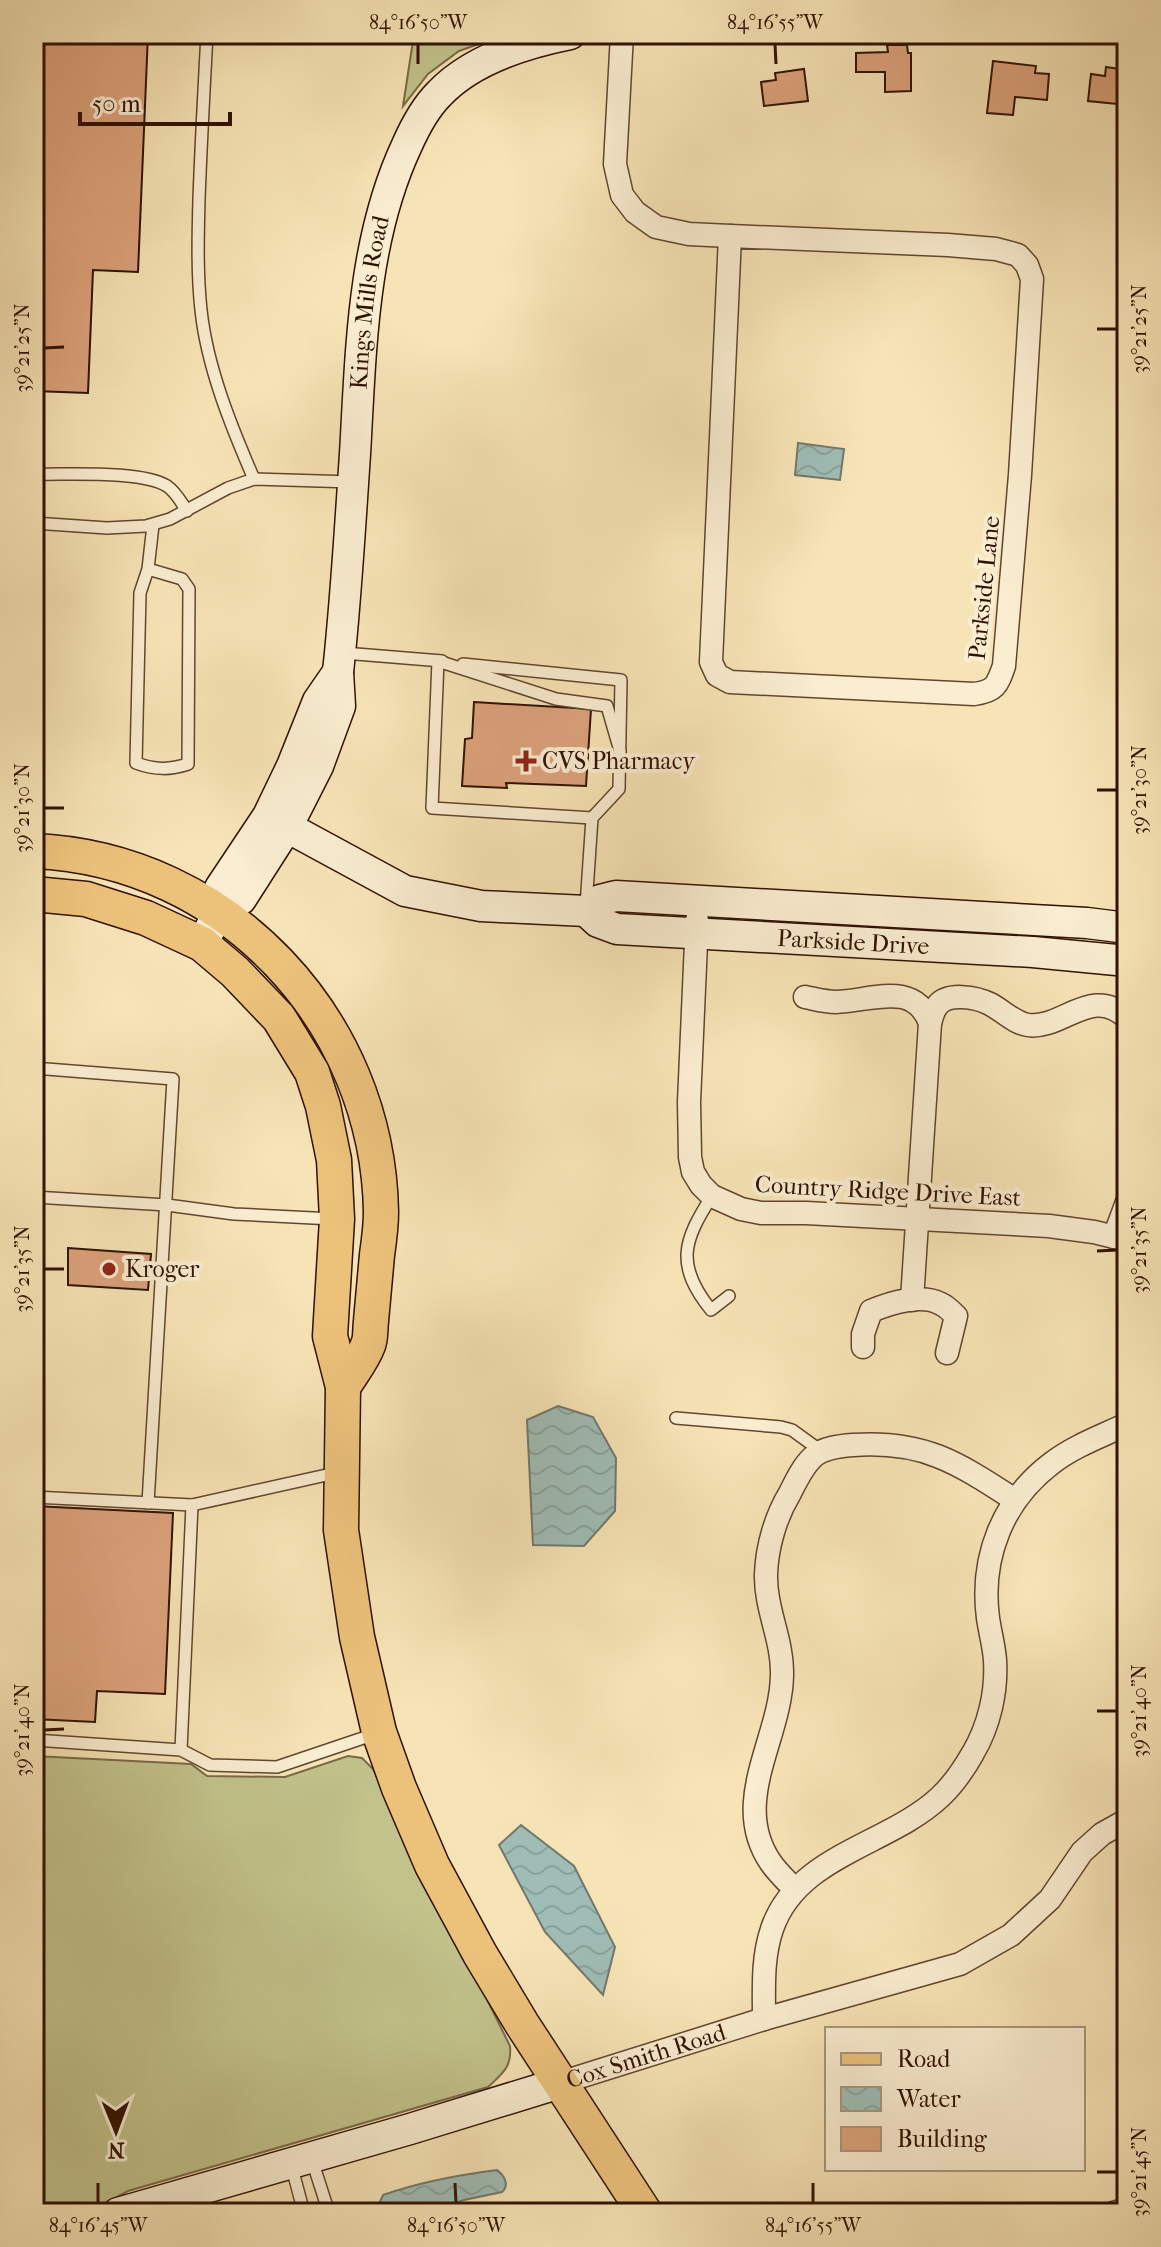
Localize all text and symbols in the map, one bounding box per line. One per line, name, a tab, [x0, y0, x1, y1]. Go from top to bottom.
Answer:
text: 84°16'50"W	[369, 11, 468, 34]
text: 84°16'55"W	[727, 11, 824, 34]
scale bar	[80, 76, 230, 126]
text: 50 m	[92, 90, 141, 118]
street label: Kings Mills Road	[345, 212, 395, 390]
text: 39°21'25"N	[1128, 284, 1151, 374]
text: 39°21'25"N	[11, 303, 34, 393]
street label: Parkside Lane	[963, 514, 1006, 661]
text: 39°21'30"N	[1128, 745, 1151, 835]
place label: CVS Pharmacy	[542, 747, 696, 775]
marker: CVS Pharmacy	[517, 752, 535, 770]
text: 39°21'30"N	[11, 763, 34, 853]
street label: Parkside Drive	[777, 924, 930, 960]
street label: Country Ridge Drive East	[754, 1170, 1022, 1212]
text: 39°21'35"N	[1128, 1206, 1151, 1294]
text: 39°21'35"N	[11, 1225, 34, 1313]
place label: Kroger	[125, 1255, 200, 1283]
marker: Kroger	[100, 1260, 118, 1278]
text: 39°21'40"N	[1128, 1664, 1151, 1758]
text: 39°21'40"N	[11, 1683, 34, 1777]
street label: Cox Smith Road	[563, 2018, 730, 2094]
legend	[825, 2027, 1085, 2171]
text: Road	[897, 2045, 951, 2073]
text: Water	[896, 2085, 961, 2113]
north arrow	[76, 2091, 156, 2171]
text: Building	[897, 2125, 988, 2153]
text: 39°21'45"N	[1128, 2127, 1151, 2217]
text: N	[107, 2137, 125, 2163]
text: 84°16'45"W	[49, 2214, 149, 2237]
text: 84°16'50"W	[407, 2214, 506, 2237]
text: 84°16'55"W	[765, 2214, 862, 2237]

